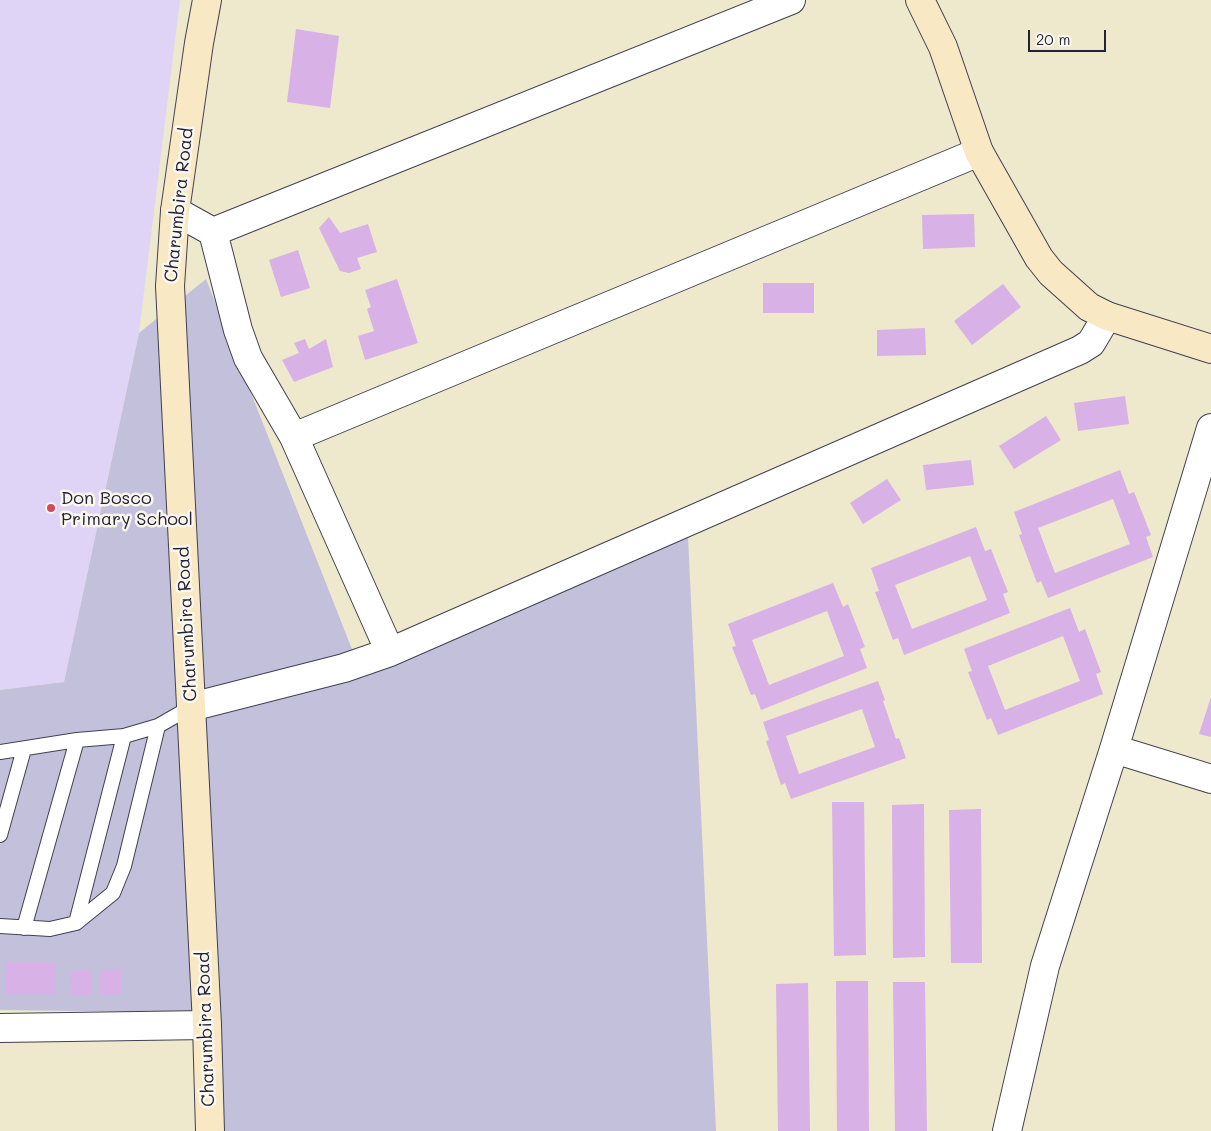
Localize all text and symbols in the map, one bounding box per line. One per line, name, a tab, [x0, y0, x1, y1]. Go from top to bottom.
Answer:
scale bar	[1031, 20, 1108, 52]
text: 20 m	[1036, 29, 1070, 49]
street label: Charumbira Road	[160, 127, 198, 283]
place label: Don Bosco Primary School	[61, 487, 193, 530]
marker: Don Bosco Primary School	[45, 502, 57, 514]
street label: Charumbira Road	[172, 546, 202, 702]
street label: Charumbira Road	[192, 951, 220, 1107]

